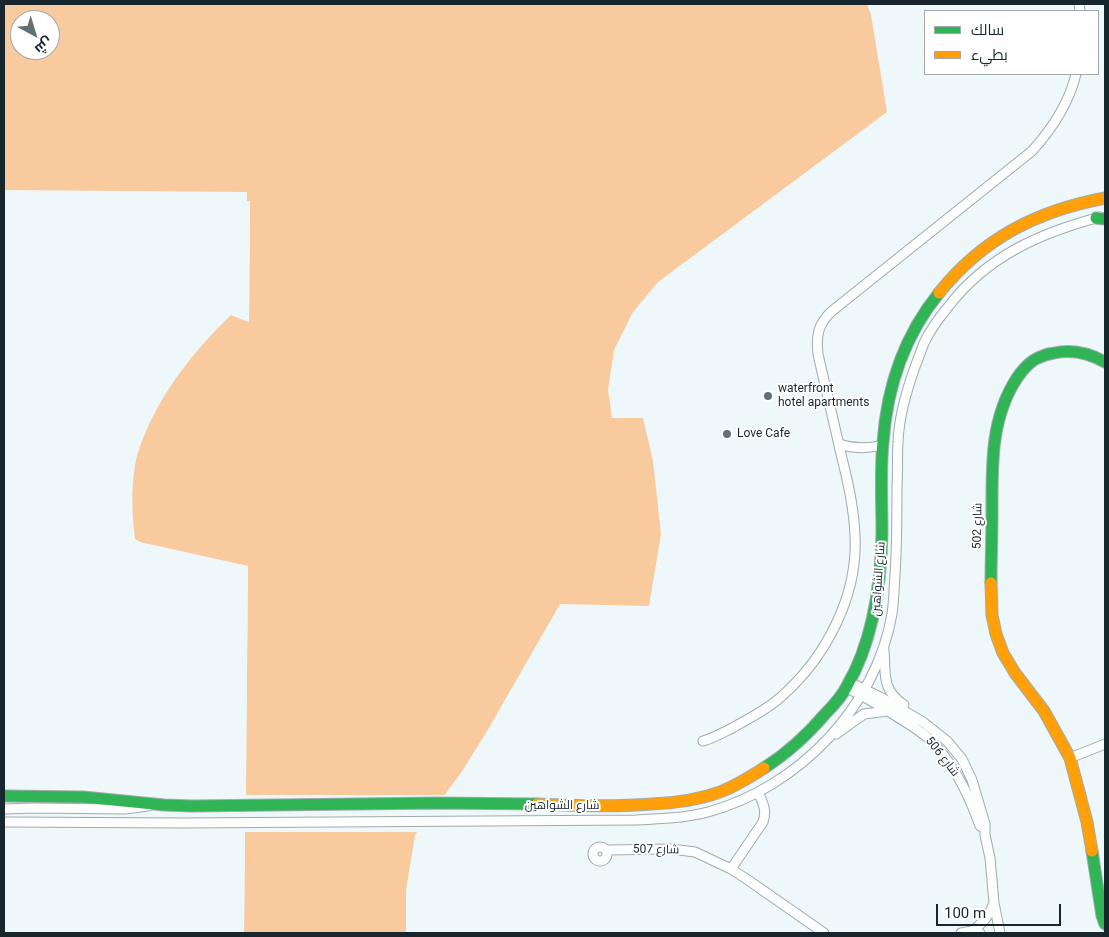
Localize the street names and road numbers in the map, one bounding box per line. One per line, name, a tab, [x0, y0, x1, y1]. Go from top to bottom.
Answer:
street label: شارع 502	[970, 503, 986, 549]
street label: شارع الشواهين	[869, 541, 889, 617]
street label: شارع 506	[922, 734, 962, 780]
street label: شارع الشواهين	[525, 799, 599, 813]
street label: شارع 507	[633, 842, 679, 858]

